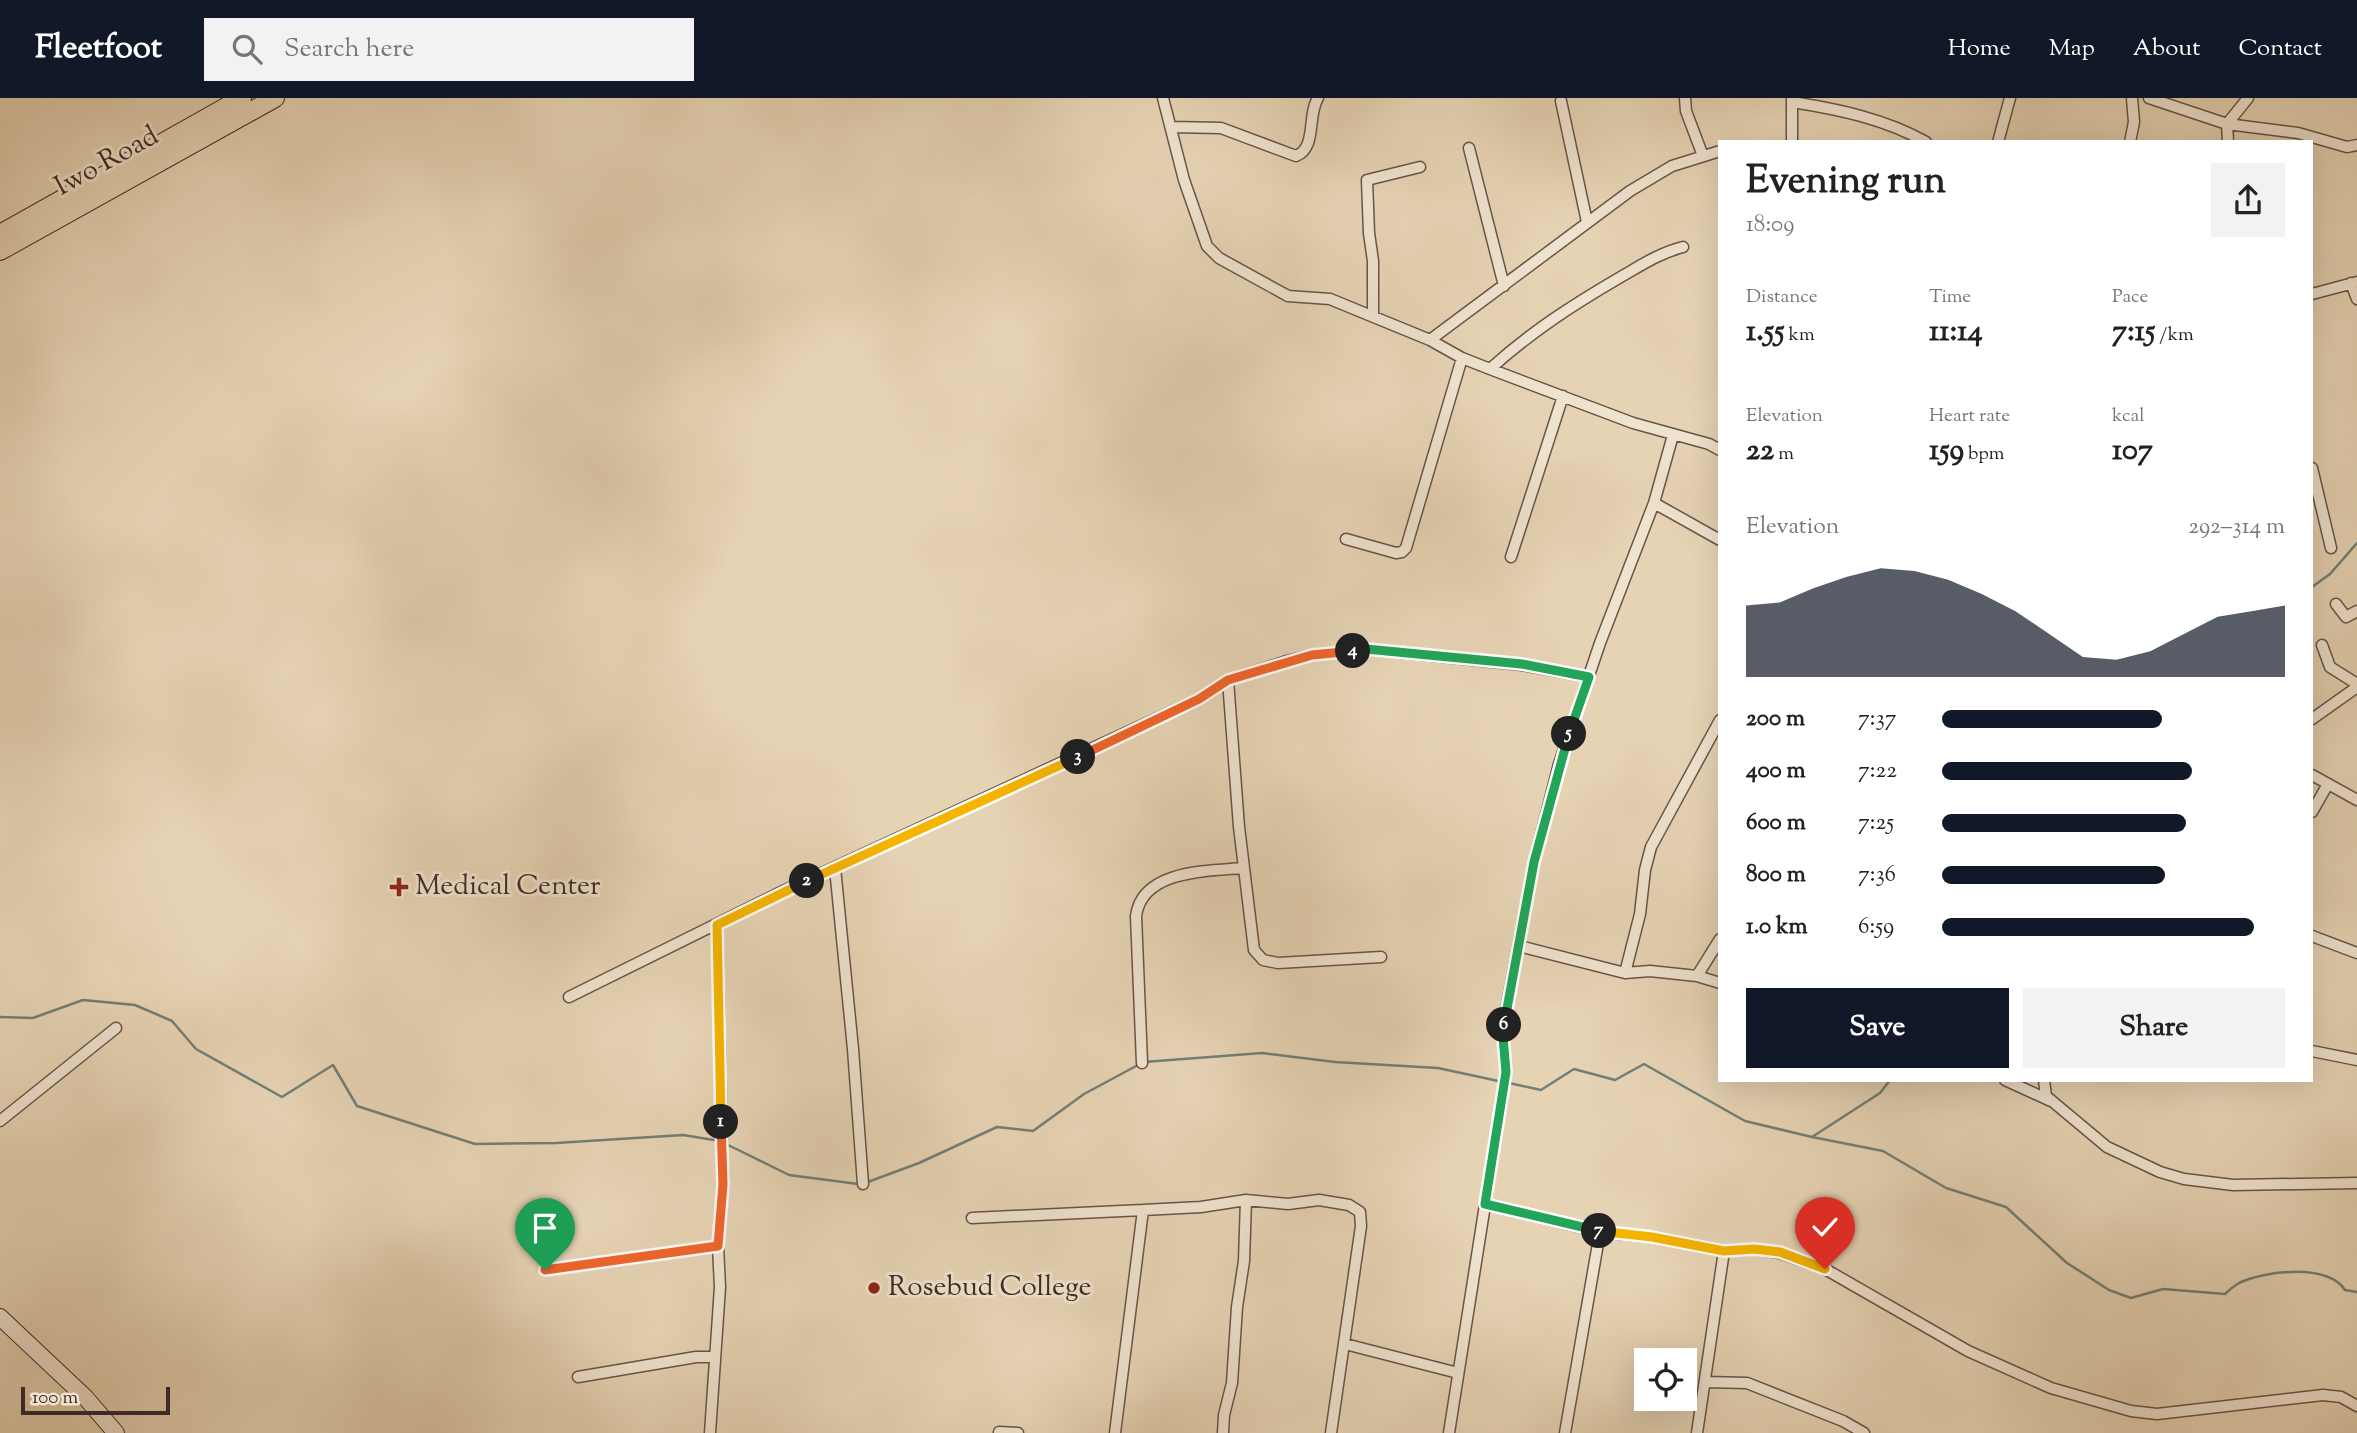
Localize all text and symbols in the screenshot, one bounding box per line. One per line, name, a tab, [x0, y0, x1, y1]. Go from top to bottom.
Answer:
search box	[204, 18, 694, 81]
text: Fleetfoot	[35, 25, 162, 73]
icon: search	[228, 30, 266, 68]
text: Search here	[284, 31, 414, 68]
text: Home	[1948, 32, 2011, 66]
text: Map	[2049, 32, 2095, 66]
text: About	[2133, 32, 2200, 66]
text: Contact	[2238, 32, 2322, 66]
street label: Iwo Road	[48, 117, 167, 207]
text: Evening run	[1746, 156, 1946, 210]
button: share	[2211, 163, 2285, 237]
text: 18:09	[1746, 209, 1794, 242]
text: Distance	[1746, 284, 1818, 311]
text: Time	[1929, 284, 1971, 311]
text: Pace	[2112, 284, 2148, 311]
text: 1.55	[1746, 311, 1785, 354]
text: 11:14	[1929, 311, 1983, 354]
text: 7:15	[2112, 311, 2155, 354]
text: km	[1785, 322, 1815, 349]
text: /km	[2155, 322, 2194, 349]
text: Elevation	[1746, 403, 1823, 430]
text: Heart rate	[1929, 403, 2010, 430]
text: kcal	[2112, 403, 2145, 430]
text: 22	[1746, 430, 1774, 473]
text: 159	[1929, 430, 1964, 473]
text: 107	[2112, 430, 2153, 473]
text: m	[1774, 441, 1794, 468]
text: bpm	[1964, 441, 2005, 468]
text: Elevation	[1746, 511, 1839, 544]
text: 292–314 m	[2188, 511, 2285, 544]
pin: 4	[1336, 634, 1370, 668]
text: 4	[1348, 637, 1357, 664]
text: 200 m	[1746, 703, 1805, 736]
text: 7:37	[1858, 703, 1896, 736]
pin: 5	[1552, 716, 1586, 752]
text: 5	[1565, 720, 1572, 747]
pin: 3	[1060, 740, 1096, 774]
text: 3	[1074, 743, 1081, 770]
text: 400 m	[1746, 755, 1806, 788]
text: 7:22	[1858, 755, 1897, 788]
text: 600 m	[1746, 807, 1806, 840]
text: 7:25	[1858, 807, 1894, 840]
text: 800 m	[1746, 859, 1806, 892]
text: 7:36	[1858, 859, 1896, 892]
pin: 2	[790, 864, 824, 898]
place label: Medical Center	[415, 867, 601, 907]
text: 2	[802, 867, 811, 894]
marker: Medical Center	[389, 877, 409, 897]
text: 1.0 km	[1746, 911, 1808, 944]
text: 6:59	[1858, 911, 1894, 944]
button: Save	[1746, 988, 2009, 1068]
button: Share	[2023, 988, 2285, 1068]
pin: 6	[1486, 1007, 1522, 1042]
text: 6	[1499, 1011, 1508, 1038]
pin: 1	[704, 1104, 738, 1140]
text: 1	[717, 1108, 724, 1135]
pin	[1795, 1197, 1855, 1269]
pin	[515, 1198, 575, 1270]
icon: check	[1806, 1208, 1844, 1246]
icon: arrive	[526, 1209, 564, 1247]
pin: 7	[1582, 1214, 1616, 1248]
text: 7	[1594, 1217, 1603, 1244]
place label: Rosebud College	[888, 1268, 1092, 1308]
marker: Rosebud College	[866, 1280, 882, 1296]
map controls	[1634, 1348, 1697, 1411]
button: locate	[1634, 1348, 1697, 1411]
scale bar	[21, 1384, 170, 1416]
text: 100 m	[32, 1385, 78, 1412]

